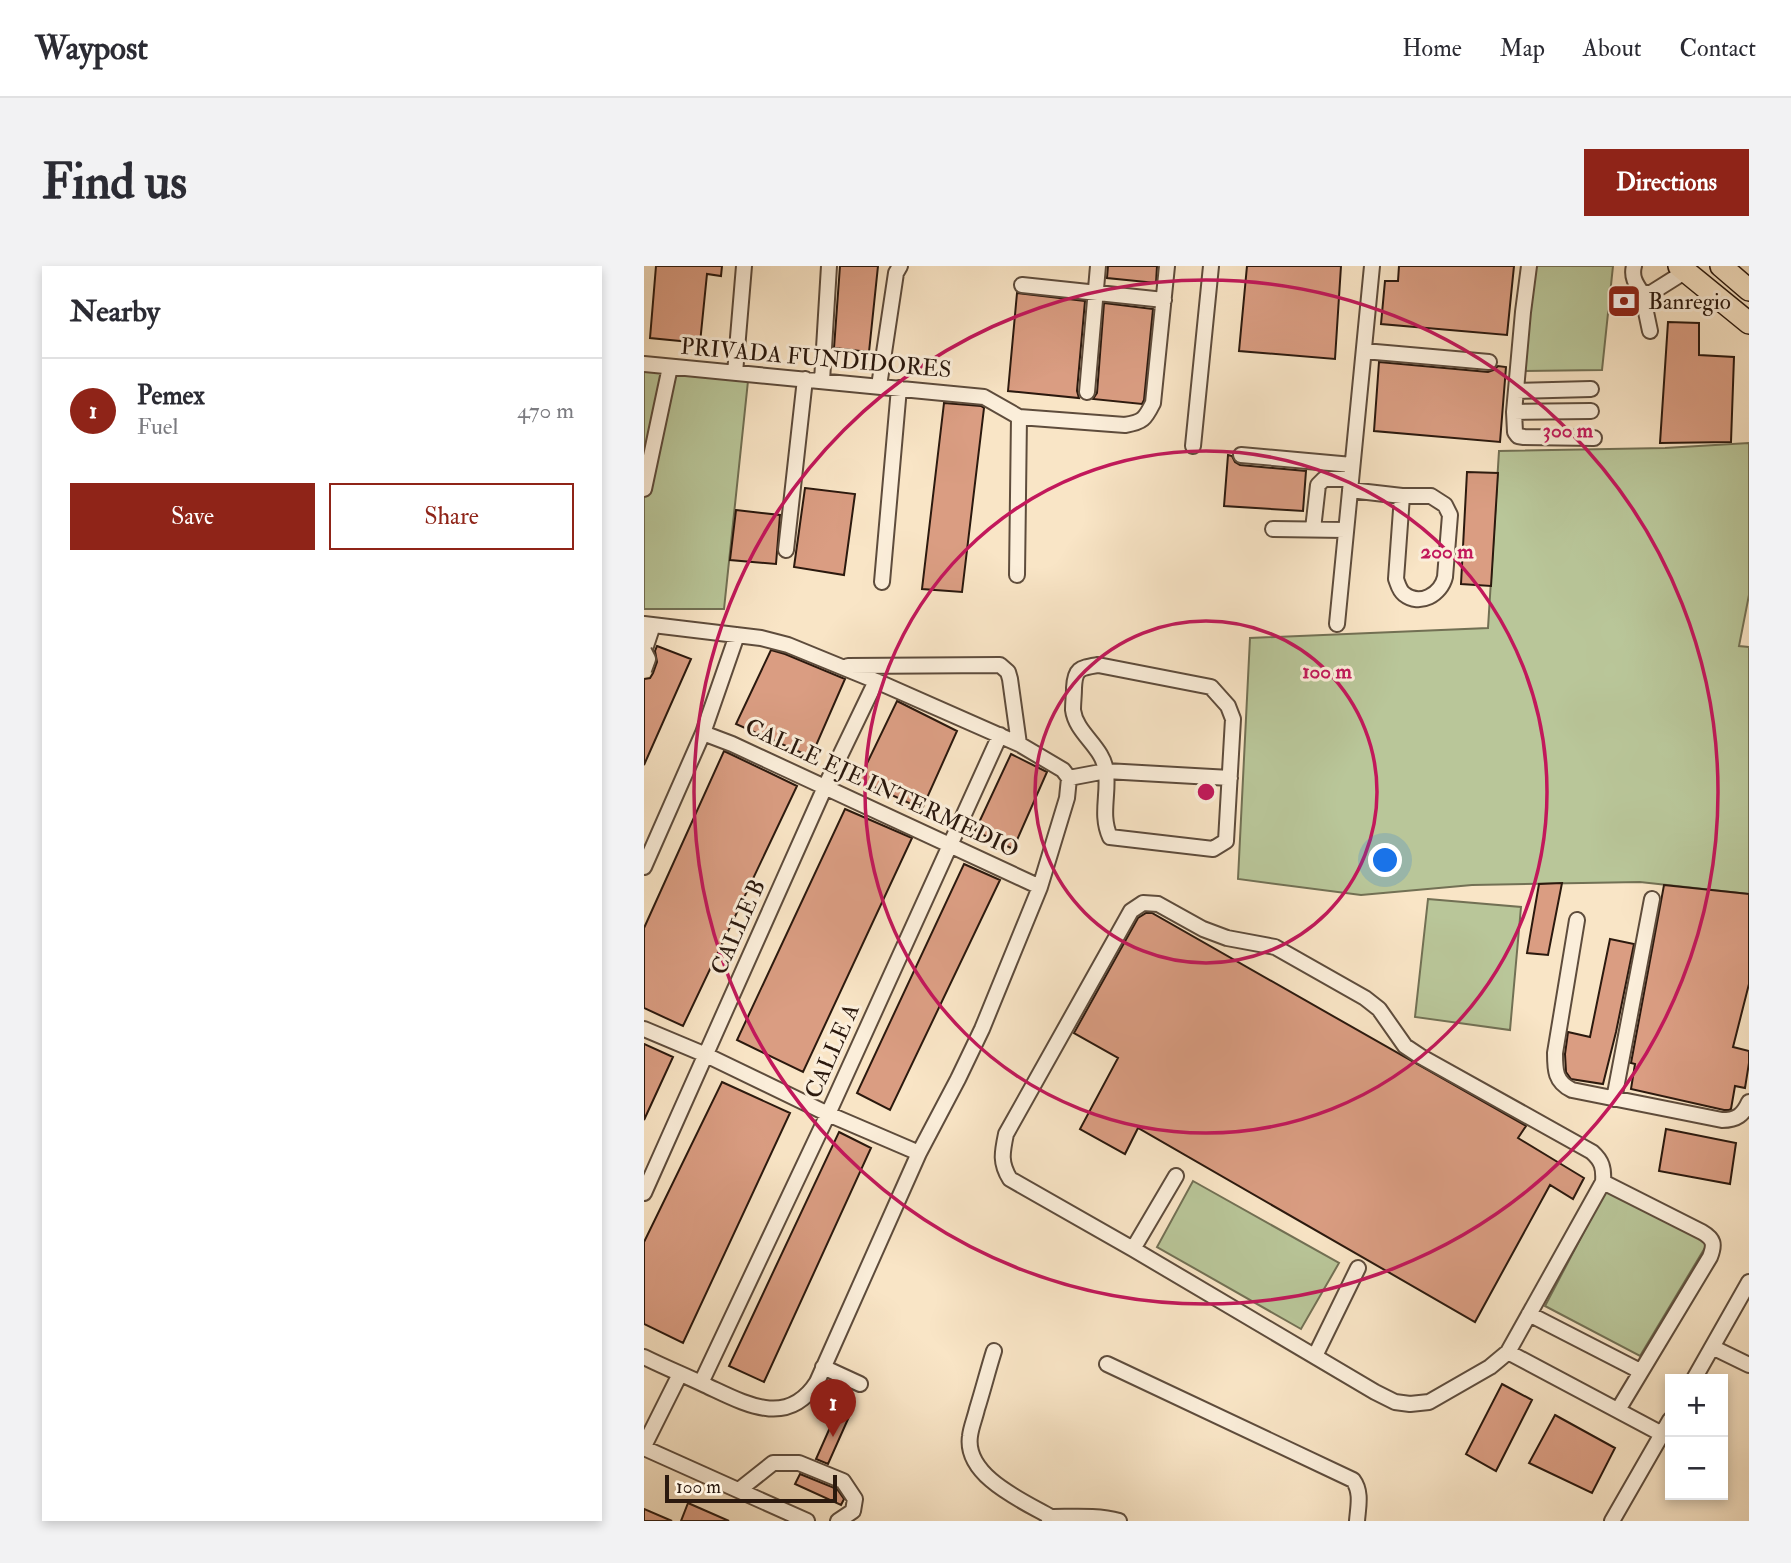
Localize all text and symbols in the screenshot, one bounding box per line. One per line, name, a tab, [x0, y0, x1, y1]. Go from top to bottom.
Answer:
text: Waypost	[35, 28, 148, 69]
text: Home	[1402, 33, 1462, 64]
text: Map	[1500, 33, 1545, 64]
text: About	[1583, 33, 1642, 64]
text: Contact	[1680, 33, 1756, 64]
button: Directions	[1584, 149, 1749, 216]
text: Find us	[42, 152, 187, 213]
bank icon: Banregio	[1605, 282, 1643, 320]
place label: Banregio	[1648, 287, 1731, 316]
text: Nearby	[70, 293, 160, 330]
street label: PRIVADA FUNDIDORES	[679, 332, 953, 384]
text: Pemex	[137, 380, 205, 412]
text: 1	[89, 396, 97, 425]
text: 470 m	[517, 396, 574, 425]
text: Fuel	[137, 412, 178, 441]
text: 300 m	[1543, 417, 1594, 444]
button: Save	[70, 483, 315, 550]
button: Share	[329, 483, 574, 550]
text: 200 m	[1421, 538, 1474, 565]
text: 100 m	[1302, 658, 1353, 685]
street label: CALLE EJE INTERMEDIO	[740, 712, 1024, 864]
centre of rings	[1194, 780, 1218, 804]
your location	[1368, 843, 1402, 877]
street label: CALLE B	[704, 875, 772, 979]
street label: CALLE A	[798, 999, 866, 1103]
map controls	[1665, 1374, 1728, 1500]
button: +	[1665, 1374, 1728, 1437]
pin: 1	[810, 1379, 856, 1437]
button: −	[1665, 1437, 1728, 1500]
scale bar	[665, 1472, 836, 1504]
text: 100 m	[676, 1475, 721, 1499]

